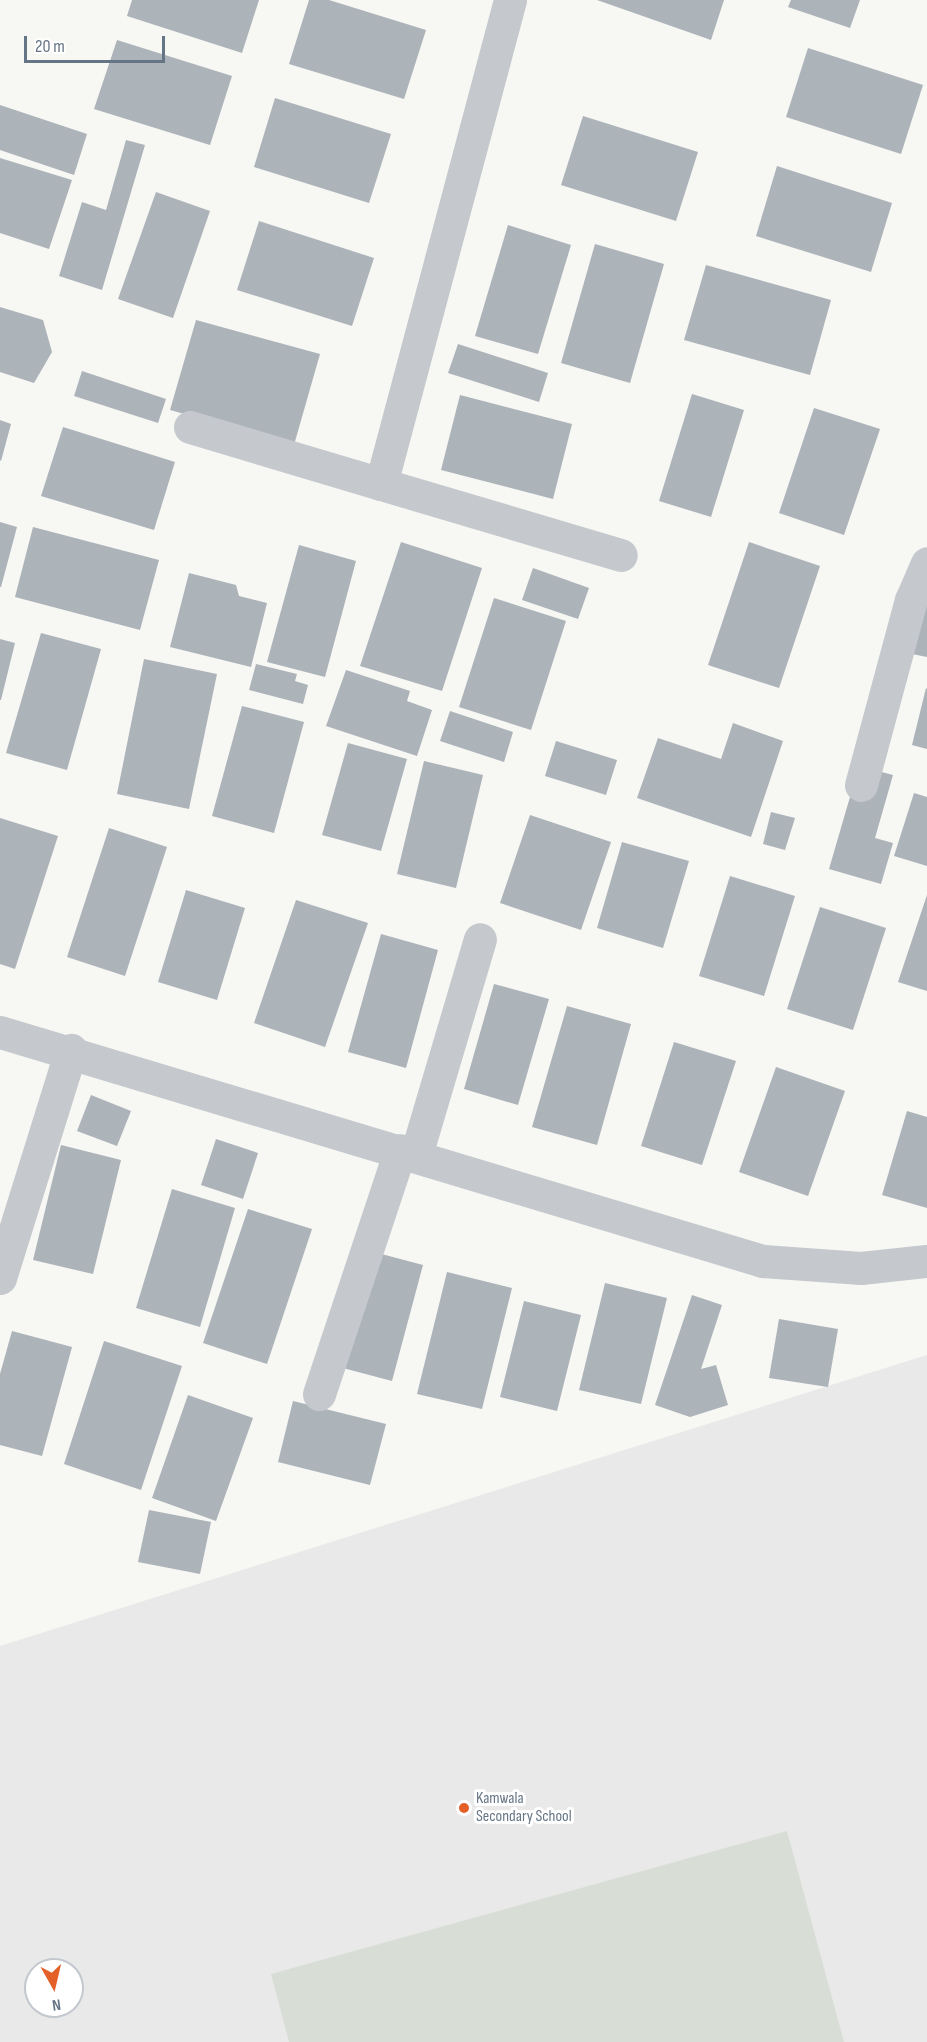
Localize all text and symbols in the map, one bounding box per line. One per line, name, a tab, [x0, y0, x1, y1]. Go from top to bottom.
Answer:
scale bar	[27, 24, 168, 62]
text: 20 m	[35, 36, 65, 57]
place label: Kamwala Secondary School	[476, 1789, 572, 1827]
marker: Kamwala Secondary School	[457, 1801, 471, 1815]
north arrow	[24, 1958, 84, 2018]
text: N	[51, 1994, 62, 2014]

